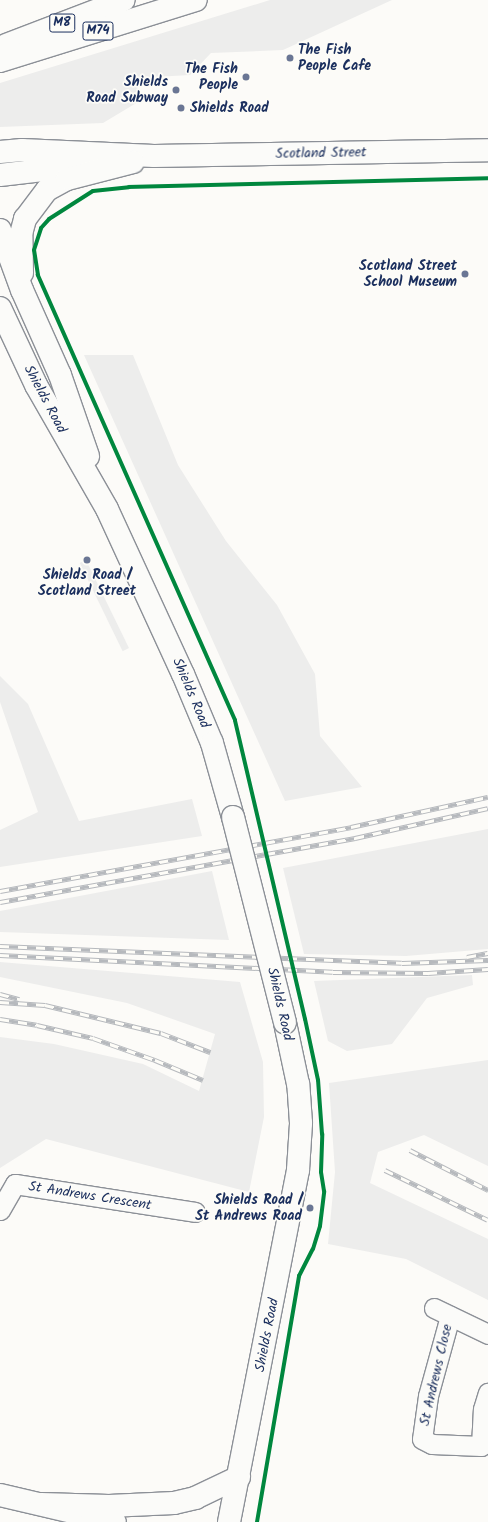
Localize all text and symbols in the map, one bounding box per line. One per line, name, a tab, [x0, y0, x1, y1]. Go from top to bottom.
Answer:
road number: M8	[49, 12, 75, 34]
road number: M74	[82, 20, 114, 42]
place label: The Fish People Cafe	[298, 42, 371, 74]
marker: The Fish People Cafe	[285, 53, 295, 63]
place label: The Fish People	[185, 61, 238, 94]
marker: The Fish People	[241, 72, 251, 82]
place label: Shields Road Subway	[86, 74, 168, 106]
marker: Shields Road Subway	[171, 85, 181, 95]
place label: Shields Road	[190, 100, 269, 116]
marker: Shields Road	[175, 102, 187, 114]
street label: Scotland Street	[275, 144, 367, 162]
place label: Scotland Street School Museum	[359, 258, 457, 290]
marker: Scotland Street School Museum	[460, 269, 470, 279]
street label: Shields Road	[20, 362, 70, 436]
marker: Shields Road / Scotland Street	[82, 555, 92, 565]
place label: Shields Road / Scotland Street	[38, 567, 136, 600]
street label: Shields Road	[169, 655, 213, 731]
street label: Shields Road	[263, 966, 297, 1042]
street label: St Andrews Crescent	[27, 1178, 153, 1214]
place label: Shields Road / St Andrews Road	[195, 1192, 302, 1224]
marker: Shields Road / St Andrews Road	[305, 1203, 315, 1213]
street label: Shields Road	[252, 1297, 282, 1373]
street label: St Andrews Close	[416, 1323, 456, 1427]

